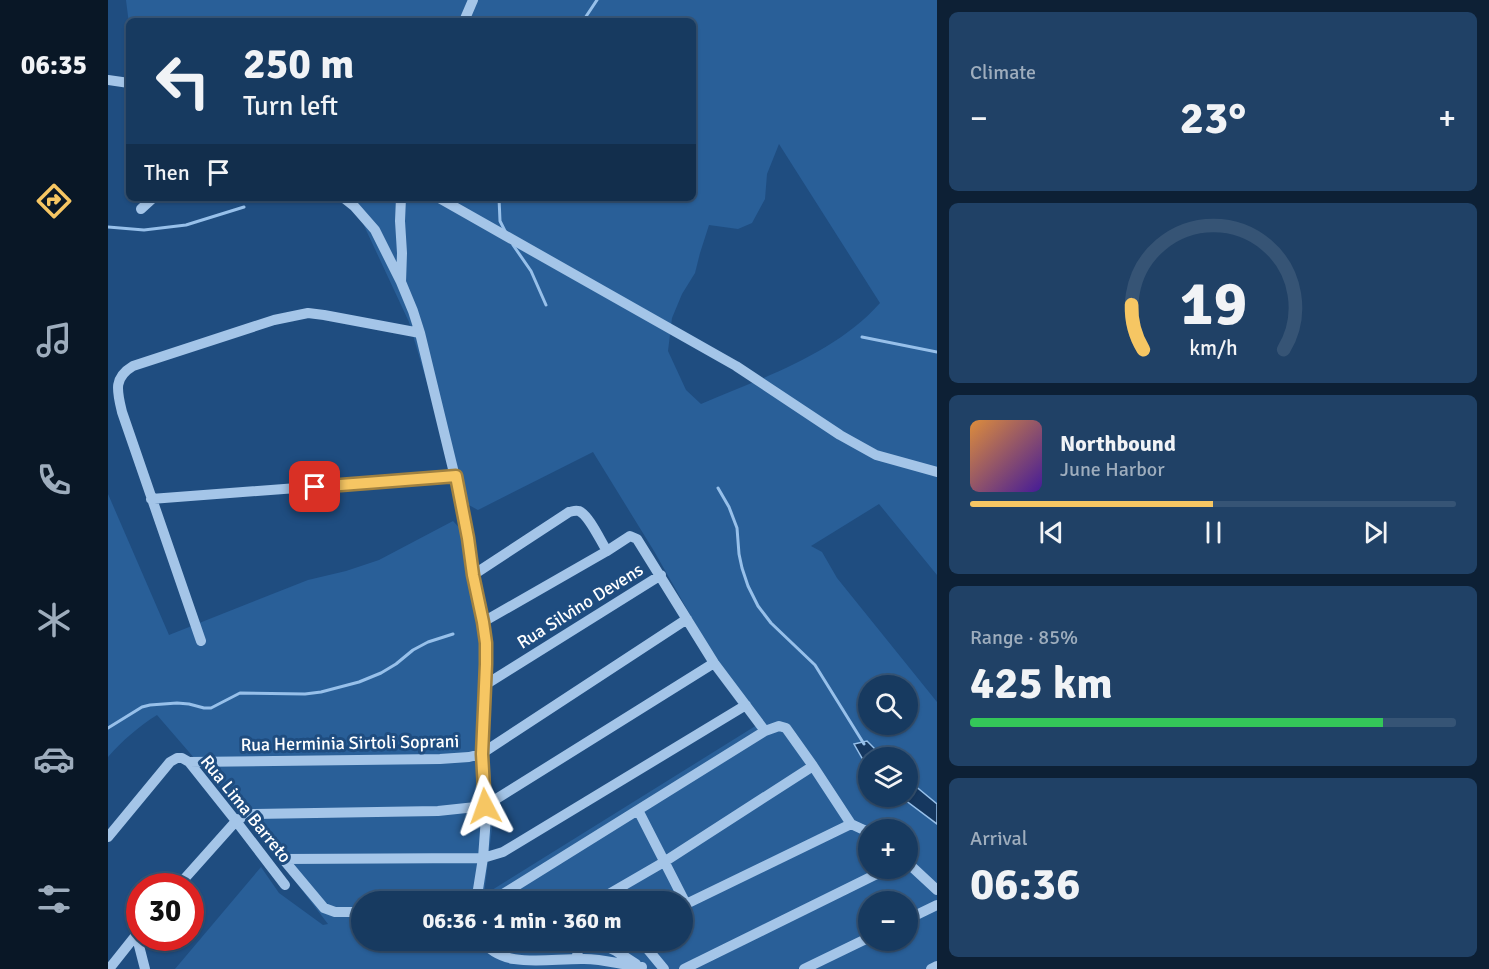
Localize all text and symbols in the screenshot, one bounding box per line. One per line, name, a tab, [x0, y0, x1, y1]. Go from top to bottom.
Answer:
text: 250 m	[243, 39, 354, 90]
icon: left	[144, 42, 222, 120]
text: 06:35	[21, 49, 87, 82]
text: Climate	[970, 60, 1036, 85]
text: Turn left	[243, 90, 338, 123]
text: 23°	[1180, 91, 1246, 146]
text: −	[970, 98, 988, 139]
text: +	[1438, 98, 1456, 139]
icon: arrive	[202, 156, 235, 189]
text: Then	[144, 159, 190, 186]
icon: directions	[33, 180, 75, 222]
text: 19	[1179, 265, 1247, 342]
icon: music	[33, 319, 75, 361]
text: km/h	[1189, 336, 1237, 362]
text: Northbound	[1060, 430, 1176, 457]
text: June Harbor	[1060, 457, 1165, 482]
icon: phone	[33, 459, 75, 501]
pin	[289, 461, 340, 512]
icon: arrive	[298, 470, 331, 503]
icon: previous	[1035, 516, 1068, 549]
icon: pause	[1197, 516, 1230, 549]
icon: next	[1359, 516, 1392, 549]
street label: Rua Silvino Devens	[513, 558, 647, 654]
icon: climate	[33, 599, 75, 641]
text: Range · 85%	[970, 625, 1078, 650]
text: 425 km	[970, 656, 1113, 711]
map controls	[858, 675, 918, 951]
button: search	[858, 675, 918, 735]
street label: Rua Herminia Sirtoli Soprani	[240, 730, 460, 756]
icon: car	[33, 738, 75, 780]
button: layers	[858, 747, 918, 807]
street label: Rua Lima Barreto	[196, 751, 296, 867]
position arrow	[453, 774, 517, 838]
button: +	[858, 819, 918, 879]
text: Arrival	[970, 826, 1028, 851]
text: 06:36	[970, 857, 1080, 912]
speed limit sign: 30	[126, 873, 204, 951]
icon: filters	[33, 878, 75, 920]
button: −	[858, 891, 918, 951]
text: 06:36 · 1 min · 360 m	[422, 907, 622, 934]

